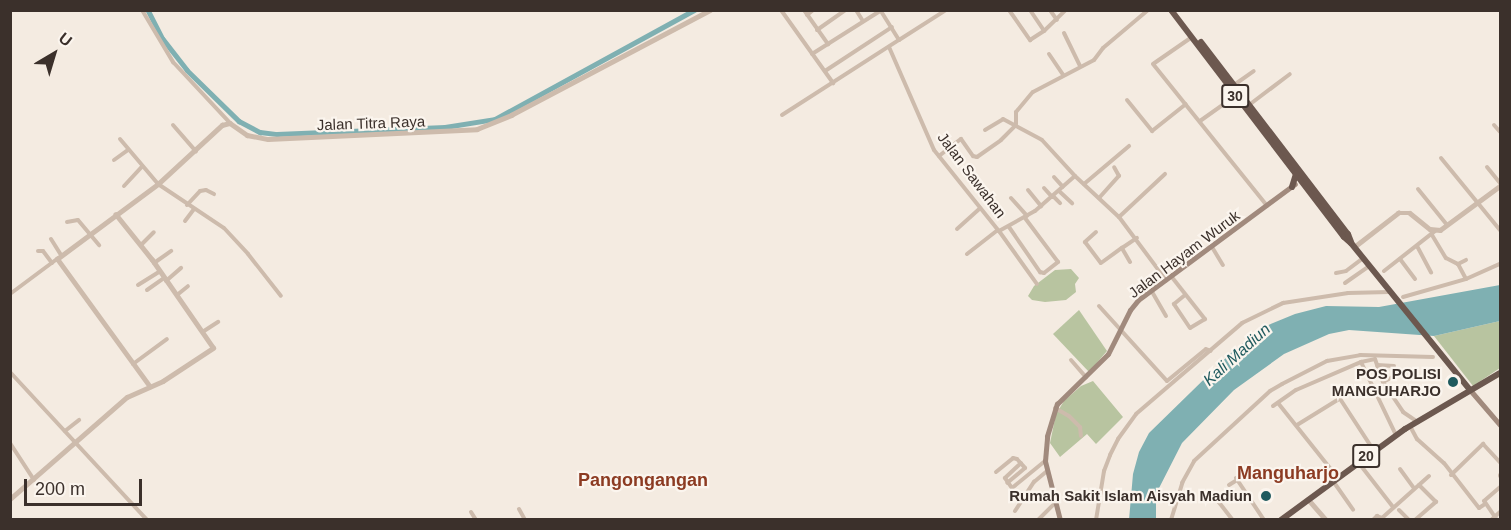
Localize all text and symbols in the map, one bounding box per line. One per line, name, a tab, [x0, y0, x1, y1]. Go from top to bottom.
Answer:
north arrow	[24, 24, 84, 84]
text: U	[56, 29, 75, 50]
road number: 30	[1220, 85, 1250, 107]
street label: Jalan Titra Raya	[316, 112, 426, 134]
street label: Jalan Sawahan	[934, 129, 1010, 221]
street label: Jalan Hayam Wuruk	[1125, 206, 1243, 302]
water label: Kali Madiun	[1200, 320, 1274, 390]
place label: POS POLISI MANGUHARJO	[1332, 364, 1441, 399]
marker: POS POLISI MANGUHARJO	[1446, 375, 1460, 389]
road number: 20	[1351, 445, 1381, 467]
district label: Manguharjo	[1237, 462, 1339, 484]
scale bar	[27, 467, 146, 505]
district label: Pangongangan	[578, 469, 708, 491]
text: 200 m	[35, 479, 85, 499]
place label: Rumah Sakit Islam Aisyah Madiun	[1009, 487, 1252, 505]
marker: Rumah Sakit Islam Aisyah Madiun	[1257, 487, 1275, 505]

